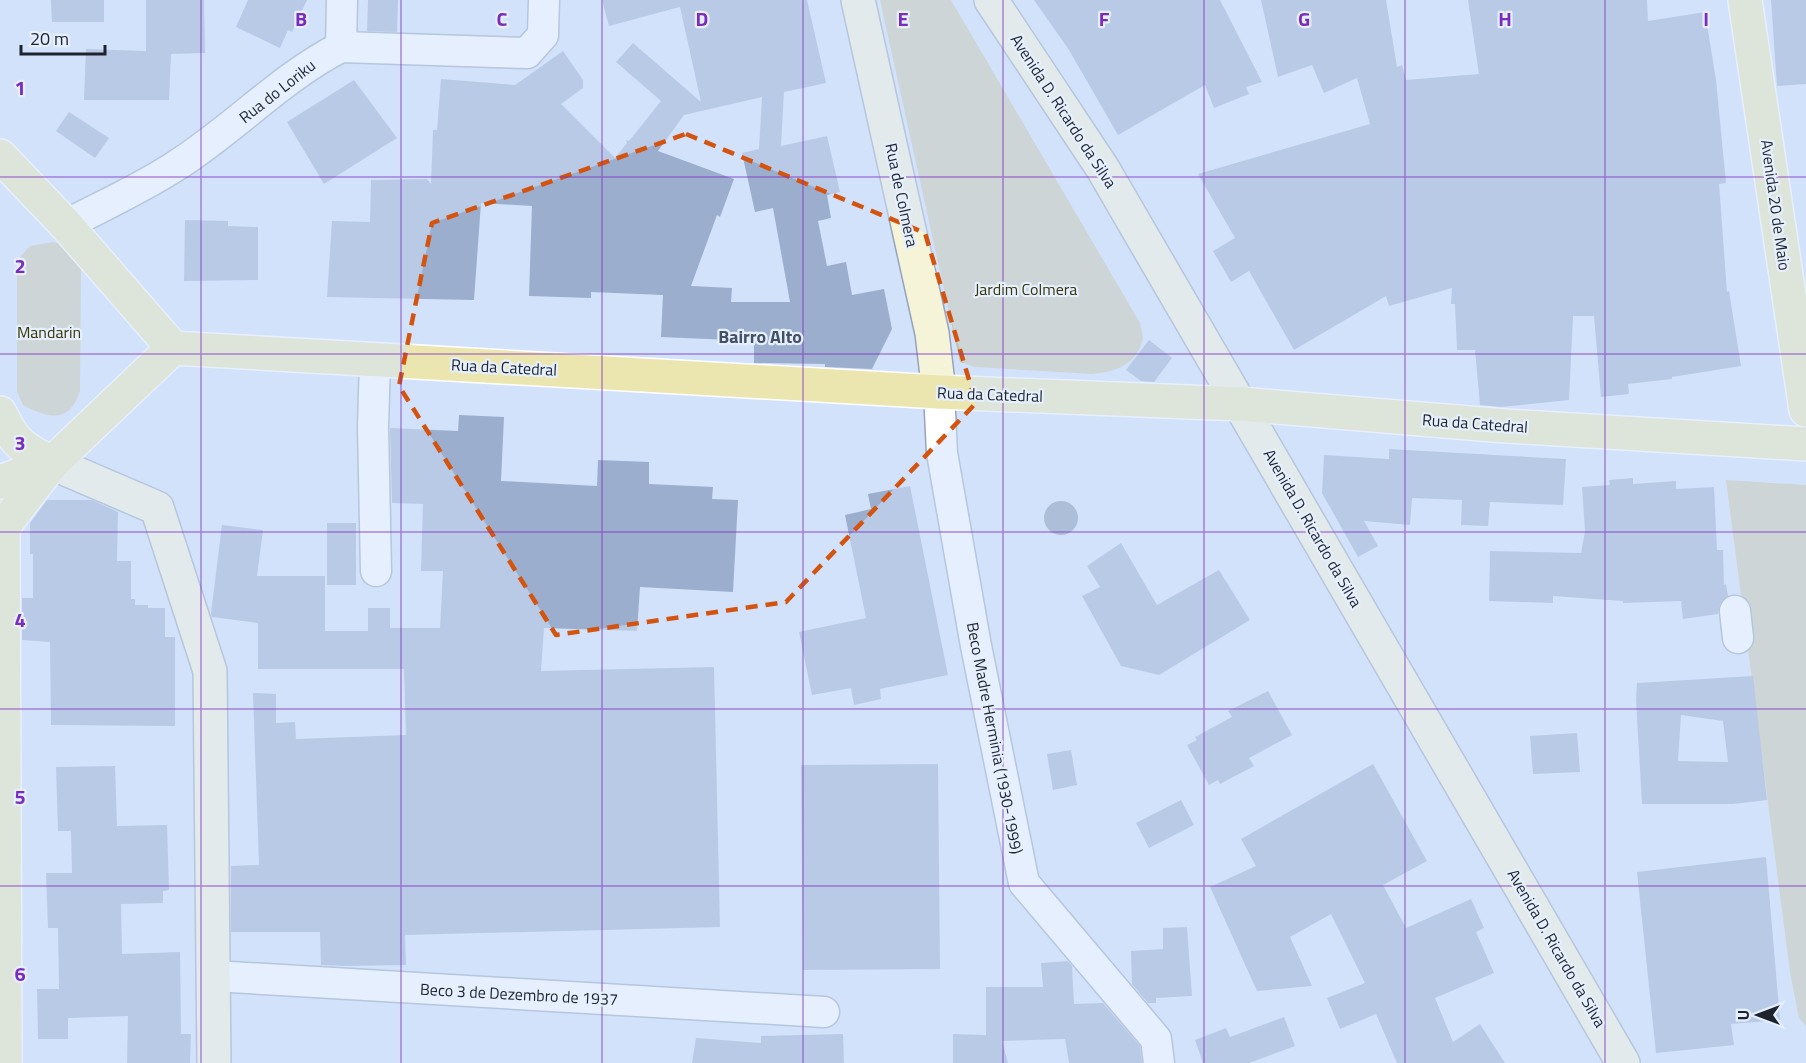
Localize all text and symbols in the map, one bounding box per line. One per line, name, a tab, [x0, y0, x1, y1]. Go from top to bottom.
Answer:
text: B	[295, 3, 307, 34]
text: C	[497, 3, 508, 34]
text: D	[696, 3, 708, 34]
text: E	[897, 3, 909, 34]
text: F	[1099, 3, 1110, 34]
text: G	[1298, 3, 1310, 34]
text: H	[1498, 3, 1512, 34]
text: I	[1703, 3, 1709, 34]
scale bar	[21, 18, 105, 56]
text: 20 m	[30, 25, 69, 52]
street label: Avenida D. Ricardo da Silva	[1005, 29, 1123, 193]
street label: Rua do Loriku	[234, 53, 320, 129]
text: 1	[14, 72, 26, 103]
street label: Avenida 20 de Maio	[1755, 138, 1797, 272]
street label: Rua de Colmera	[879, 141, 925, 249]
text: 2	[14, 250, 26, 281]
park label: Jardim Colmera	[975, 277, 1077, 301]
park label: Mandarin	[17, 320, 81, 344]
district label: Bairro Alto	[718, 323, 802, 350]
street label: Rua da Catedral	[450, 352, 558, 382]
street label: Rua da Catedral	[937, 380, 1043, 408]
street label: Rua da Catedral	[1421, 407, 1529, 439]
text: 3	[14, 427, 26, 458]
street label: Avenida D. Ricardo da Silva	[1258, 444, 1368, 612]
text: 4	[14, 604, 26, 635]
street label: Beco Madre Herminia (1930-1999)	[961, 620, 1029, 856]
text: 5	[14, 781, 26, 812]
street label: Avenida D. Ricardo da Silva	[1502, 864, 1612, 1032]
text: 6	[14, 958, 26, 989]
street label: Beco 3 de Dezembro de 1937	[419, 977, 619, 1011]
north arrow	[1728, 985, 1788, 1045]
text: U	[1731, 1010, 1755, 1020]

